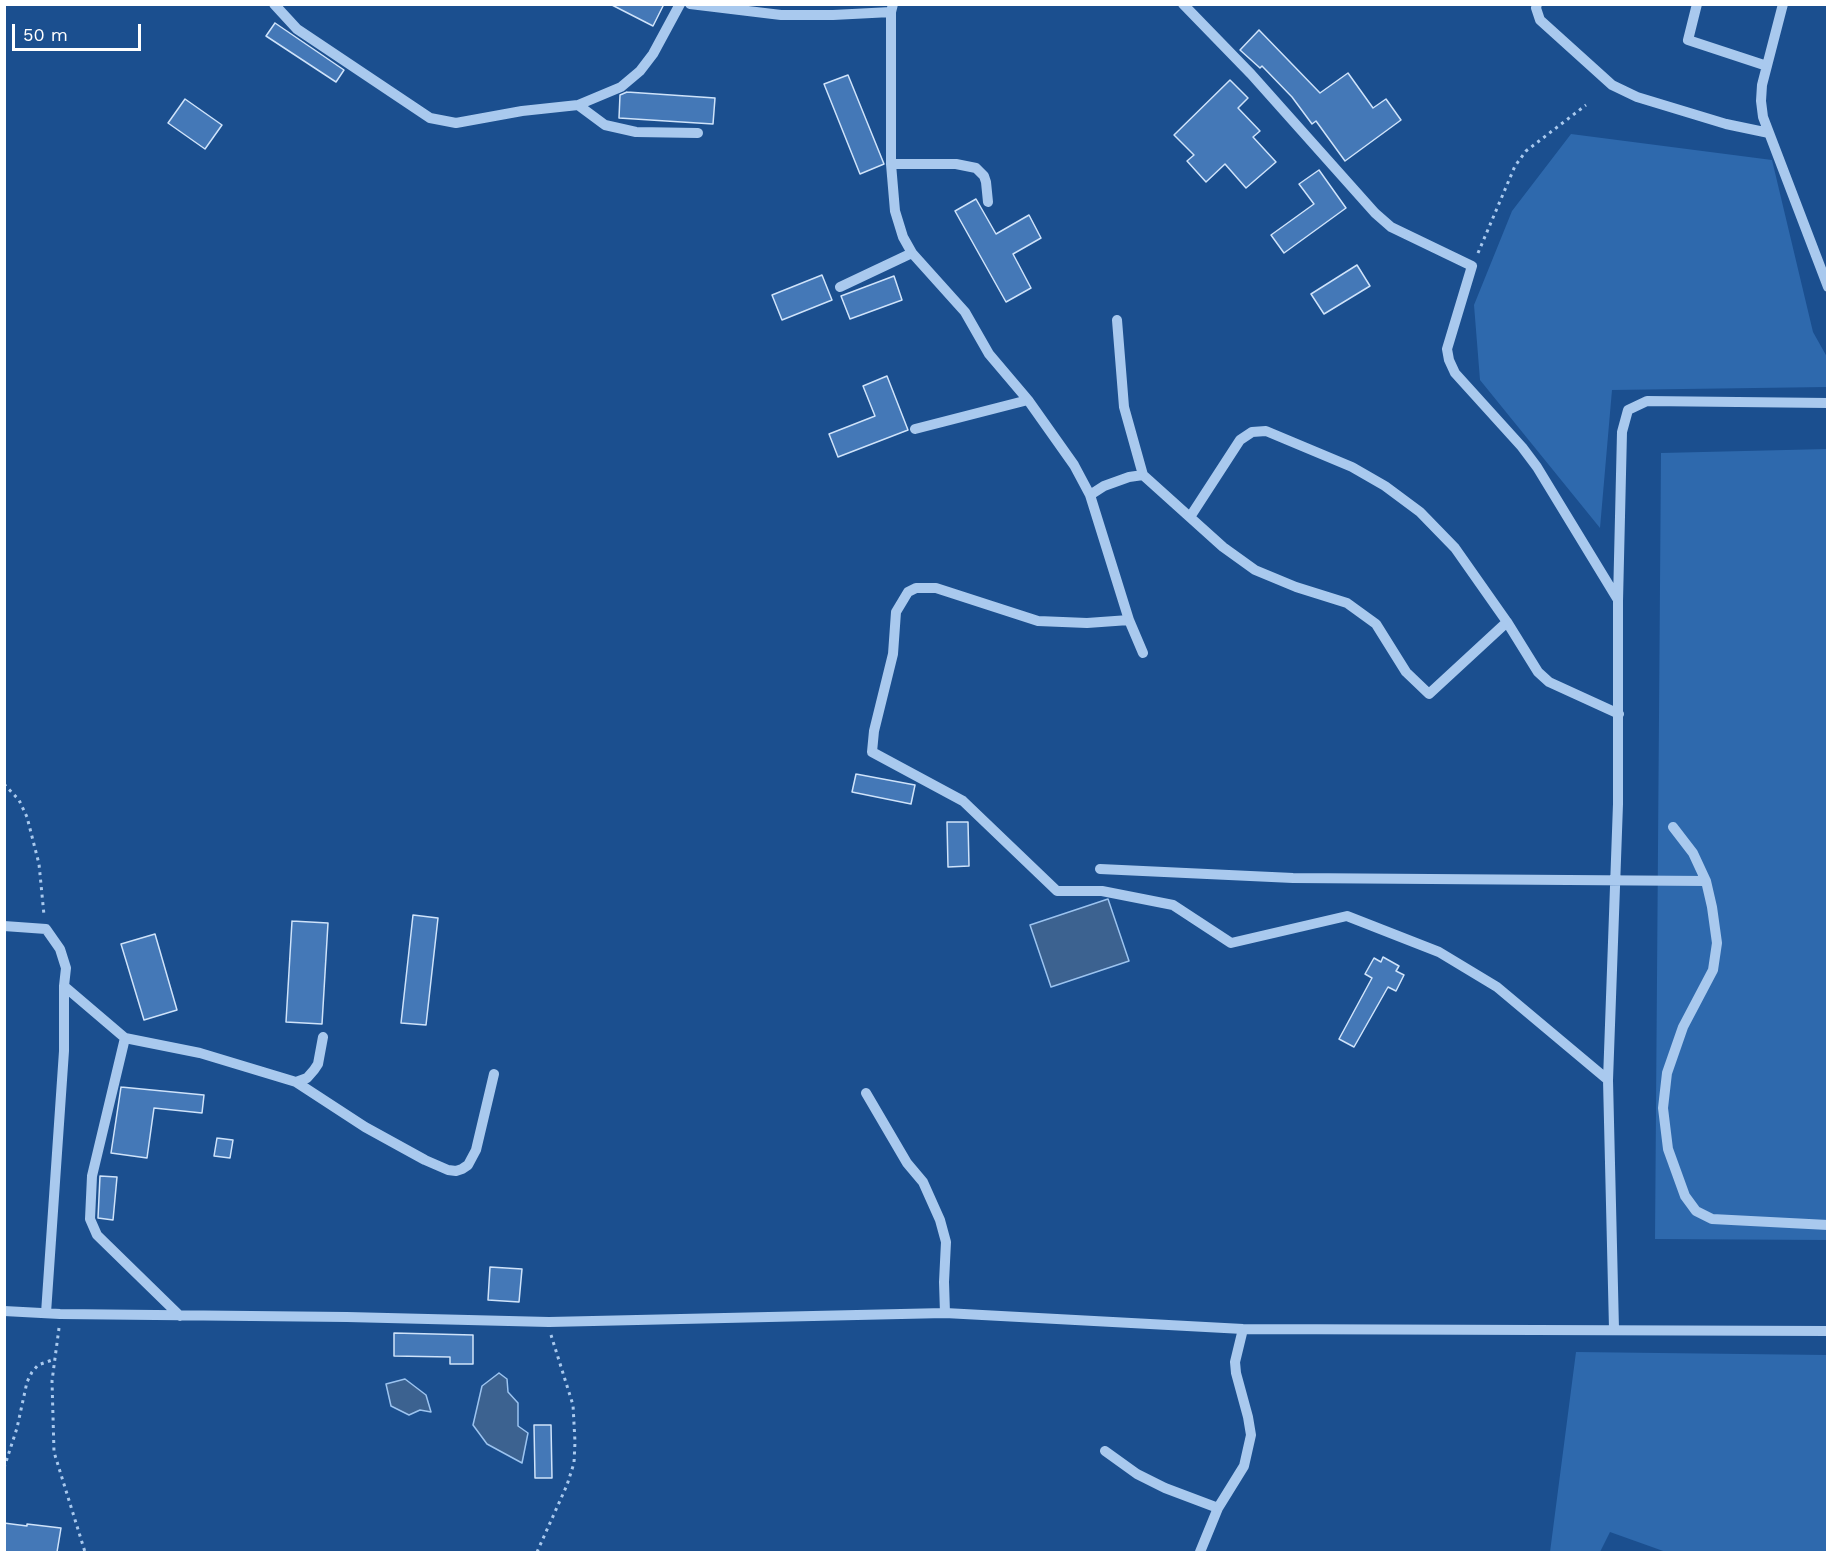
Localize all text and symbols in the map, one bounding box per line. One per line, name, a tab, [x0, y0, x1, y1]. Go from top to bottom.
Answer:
scale bar	[15, 12, 144, 50]
text: 50 m	[23, 24, 68, 45]

